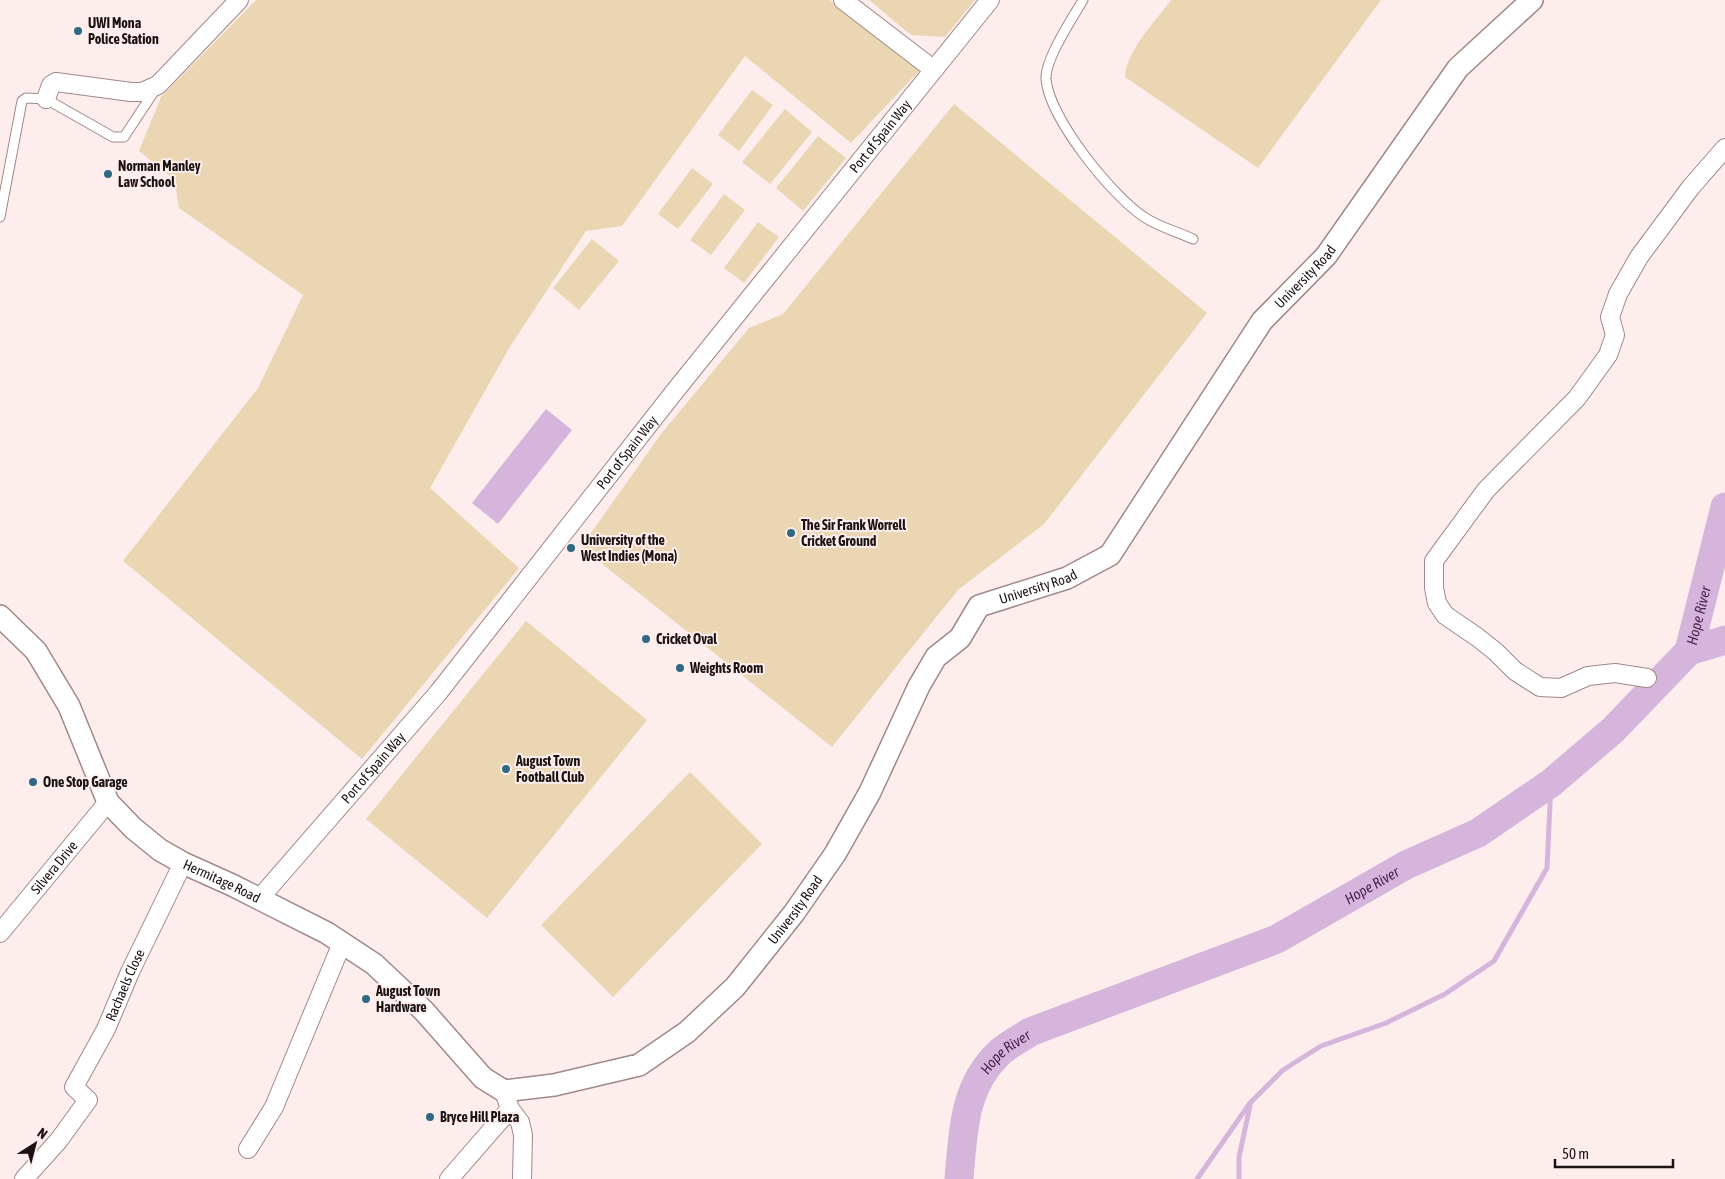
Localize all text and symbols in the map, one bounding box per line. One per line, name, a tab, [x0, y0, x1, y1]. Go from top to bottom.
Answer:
place label: UWI Mona Police Station	[88, 15, 159, 47]
marker: UWI Mona Police Station	[72, 25, 84, 37]
street label: Port of Spain Way	[846, 96, 914, 176]
place label: Norman Manley Law School	[118, 158, 201, 190]
marker: Norman Manley Law School	[102, 168, 114, 180]
street label: University Road	[1271, 242, 1339, 311]
street label: Port of Spain Way	[593, 412, 661, 492]
place label: The Sir Frank Worrell Cricket Ground	[801, 517, 906, 549]
marker: The Sir Frank Worrell Cricket Ground	[785, 527, 797, 539]
place label: University of the West Indies (Mona)	[580, 532, 677, 564]
marker: University of the West Indies (Mona)	[565, 542, 577, 554]
street label: University Road	[997, 566, 1080, 607]
water label: Hope River	[1682, 584, 1714, 647]
place label: Cricket Oval	[656, 631, 717, 647]
marker: Cricket Oval	[640, 633, 652, 645]
place label: Weights Room	[689, 660, 763, 676]
marker: Weights Room	[674, 662, 686, 674]
street label: Port of Spain Way	[338, 729, 408, 806]
place label: August Town Football Club	[515, 753, 585, 785]
marker: August Town Football Club	[500, 763, 512, 775]
place label: One Stop Garage	[43, 774, 128, 790]
marker: One Stop Garage	[27, 776, 39, 788]
street label: Silvera Drive	[27, 838, 81, 897]
street label: Hermitage Road	[181, 856, 263, 906]
water label: Hope River	[1341, 862, 1402, 907]
street label: University Road	[765, 872, 826, 947]
street label: Rachaels Close	[102, 947, 148, 1023]
place label: August Town Hardware	[375, 983, 440, 1015]
marker: August Town Hardware	[360, 993, 372, 1005]
water label: Hope River	[976, 1026, 1033, 1077]
place label: Bryce Hill Plaza	[440, 1109, 520, 1125]
marker: Bryce Hill Plaza	[424, 1111, 436, 1123]
north arrow	[10, 1119, 60, 1169]
text: N	[35, 1125, 51, 1142]
scale bar	[1555, 1136, 1672, 1168]
text: 50 m	[1562, 1145, 1589, 1162]

